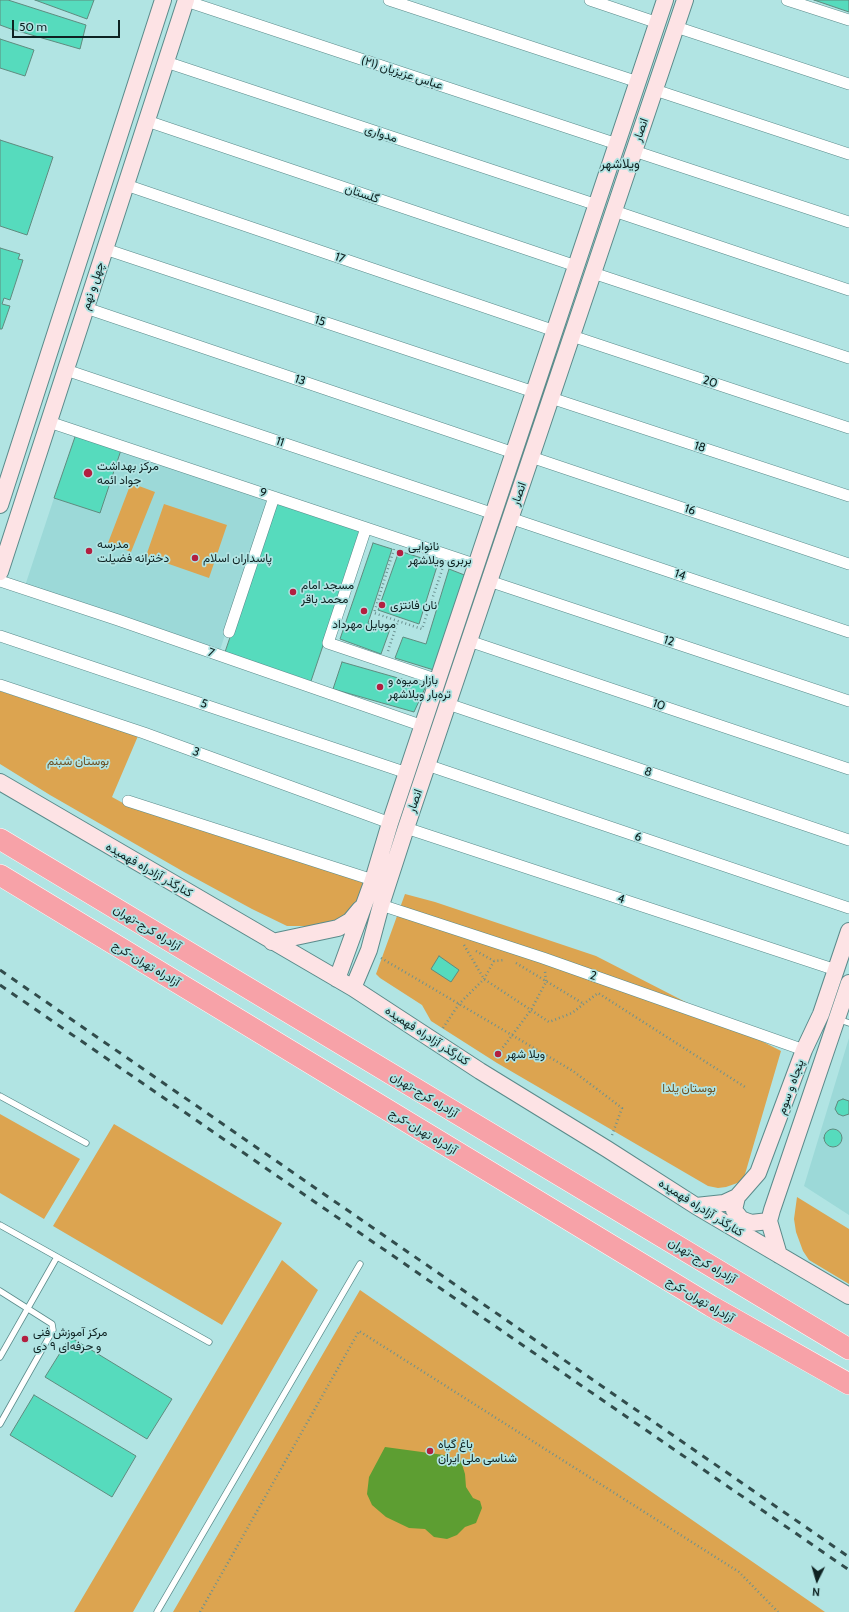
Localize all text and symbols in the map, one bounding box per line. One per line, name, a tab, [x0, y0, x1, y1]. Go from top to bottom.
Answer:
scale bar	[14, 12, 122, 38]
text: 50 m	[19, 19, 47, 34]
street label: عباس عزیزیان (۲۱)	[359, 53, 445, 93]
street label: انصار	[630, 116, 652, 144]
street label: مدواری	[363, 122, 399, 146]
district label: ویلاشهر	[600, 156, 640, 172]
street label: گلستان	[343, 181, 381, 207]
street label: 17	[333, 250, 347, 266]
street label: چهل و نهم	[78, 260, 108, 312]
street label: 15	[313, 313, 327, 329]
street label: 13	[293, 371, 307, 389]
street label: 20	[701, 373, 719, 391]
street label: 11	[274, 434, 286, 450]
street label: 18	[692, 438, 708, 456]
place label: مرکز بهداشت جواد ائمه	[97, 459, 159, 487]
marker: مرکز بهداشت جواد ائمه	[82, 467, 94, 479]
street label: انصار	[508, 480, 530, 508]
street label: 9	[258, 485, 268, 501]
street label: 16	[683, 501, 697, 519]
place label: مدرسه دخترانه فضیلت	[97, 537, 169, 565]
place label: نانوایی بربری ویلاشهر	[408, 539, 472, 567]
marker: مدرسه دخترانه فضیلت	[84, 546, 94, 556]
marker: نانوایی بربری ویلاشهر	[395, 548, 405, 558]
place label: پاسداران اسلام	[203, 551, 272, 565]
marker: پاسداران اسلام	[190, 553, 200, 563]
street label: 14	[673, 566, 687, 584]
place label: مسجد امام محمد باقر	[301, 578, 354, 606]
marker: مسجد امام محمد باقر	[288, 587, 298, 597]
place label: نان فانتزی	[390, 598, 437, 612]
marker: نان فانتزی	[377, 600, 387, 610]
marker: موبایل مهرداد	[359, 606, 369, 616]
place label: موبایل مهرداد	[332, 617, 396, 631]
street label: 12	[662, 633, 676, 649]
street label: 7	[206, 645, 216, 661]
place label: بازار میوه و تره‌بار ویلاشهر	[388, 673, 451, 701]
marker: بازار میوه و تره‌بار ویلاشهر	[375, 682, 385, 692]
street label: 5	[199, 696, 209, 712]
street label: 10	[651, 696, 667, 714]
street label: 3	[190, 744, 202, 760]
park label: بوستان شبنم	[47, 754, 109, 768]
street label: 8	[642, 764, 654, 780]
street label: انصار	[404, 787, 426, 815]
street label: 6	[632, 829, 644, 845]
street label: کنارگذر آزادراه فهمیده	[103, 839, 195, 901]
street label: 4	[615, 891, 627, 907]
street label: آزادراه کرج-تهران	[111, 902, 183, 954]
street label: آزادراه تهران-کرج	[110, 938, 182, 990]
street label: 2	[588, 968, 598, 984]
street label: کنارگذر آزادراه فهمیده	[382, 1003, 472, 1069]
place label: ویلا شهر	[506, 1047, 545, 1061]
marker: ویلا شهر	[493, 1049, 503, 1059]
street label: پنجاه و سوم	[774, 1058, 808, 1116]
street label: آزادراه کرج-تهران	[388, 1069, 460, 1121]
park label: بوستان یلدا	[662, 1081, 716, 1095]
street label: آزادراه تهران-کرج	[387, 1106, 459, 1158]
street label: کنارگذر آزادراه فهمیده	[656, 1176, 746, 1240]
street label: آزادراه کرج-تهران	[666, 1235, 738, 1287]
street label: آزادراه تهران-کرج	[664, 1274, 736, 1326]
place label: مرکز آموزش فنی و حرفه‌ای ۹ دی	[33, 1325, 107, 1353]
marker: مرکز آموزش فنی و حرفه‌ای ۹ دی	[20, 1334, 30, 1344]
place label: باغ گیاه‌ شناسی ملی ایران	[438, 1437, 517, 1465]
marker: باغ گیاه‌ شناسی ملی ایران	[425, 1446, 435, 1456]
north arrow	[797, 1560, 837, 1600]
text: N	[811, 1585, 820, 1599]

